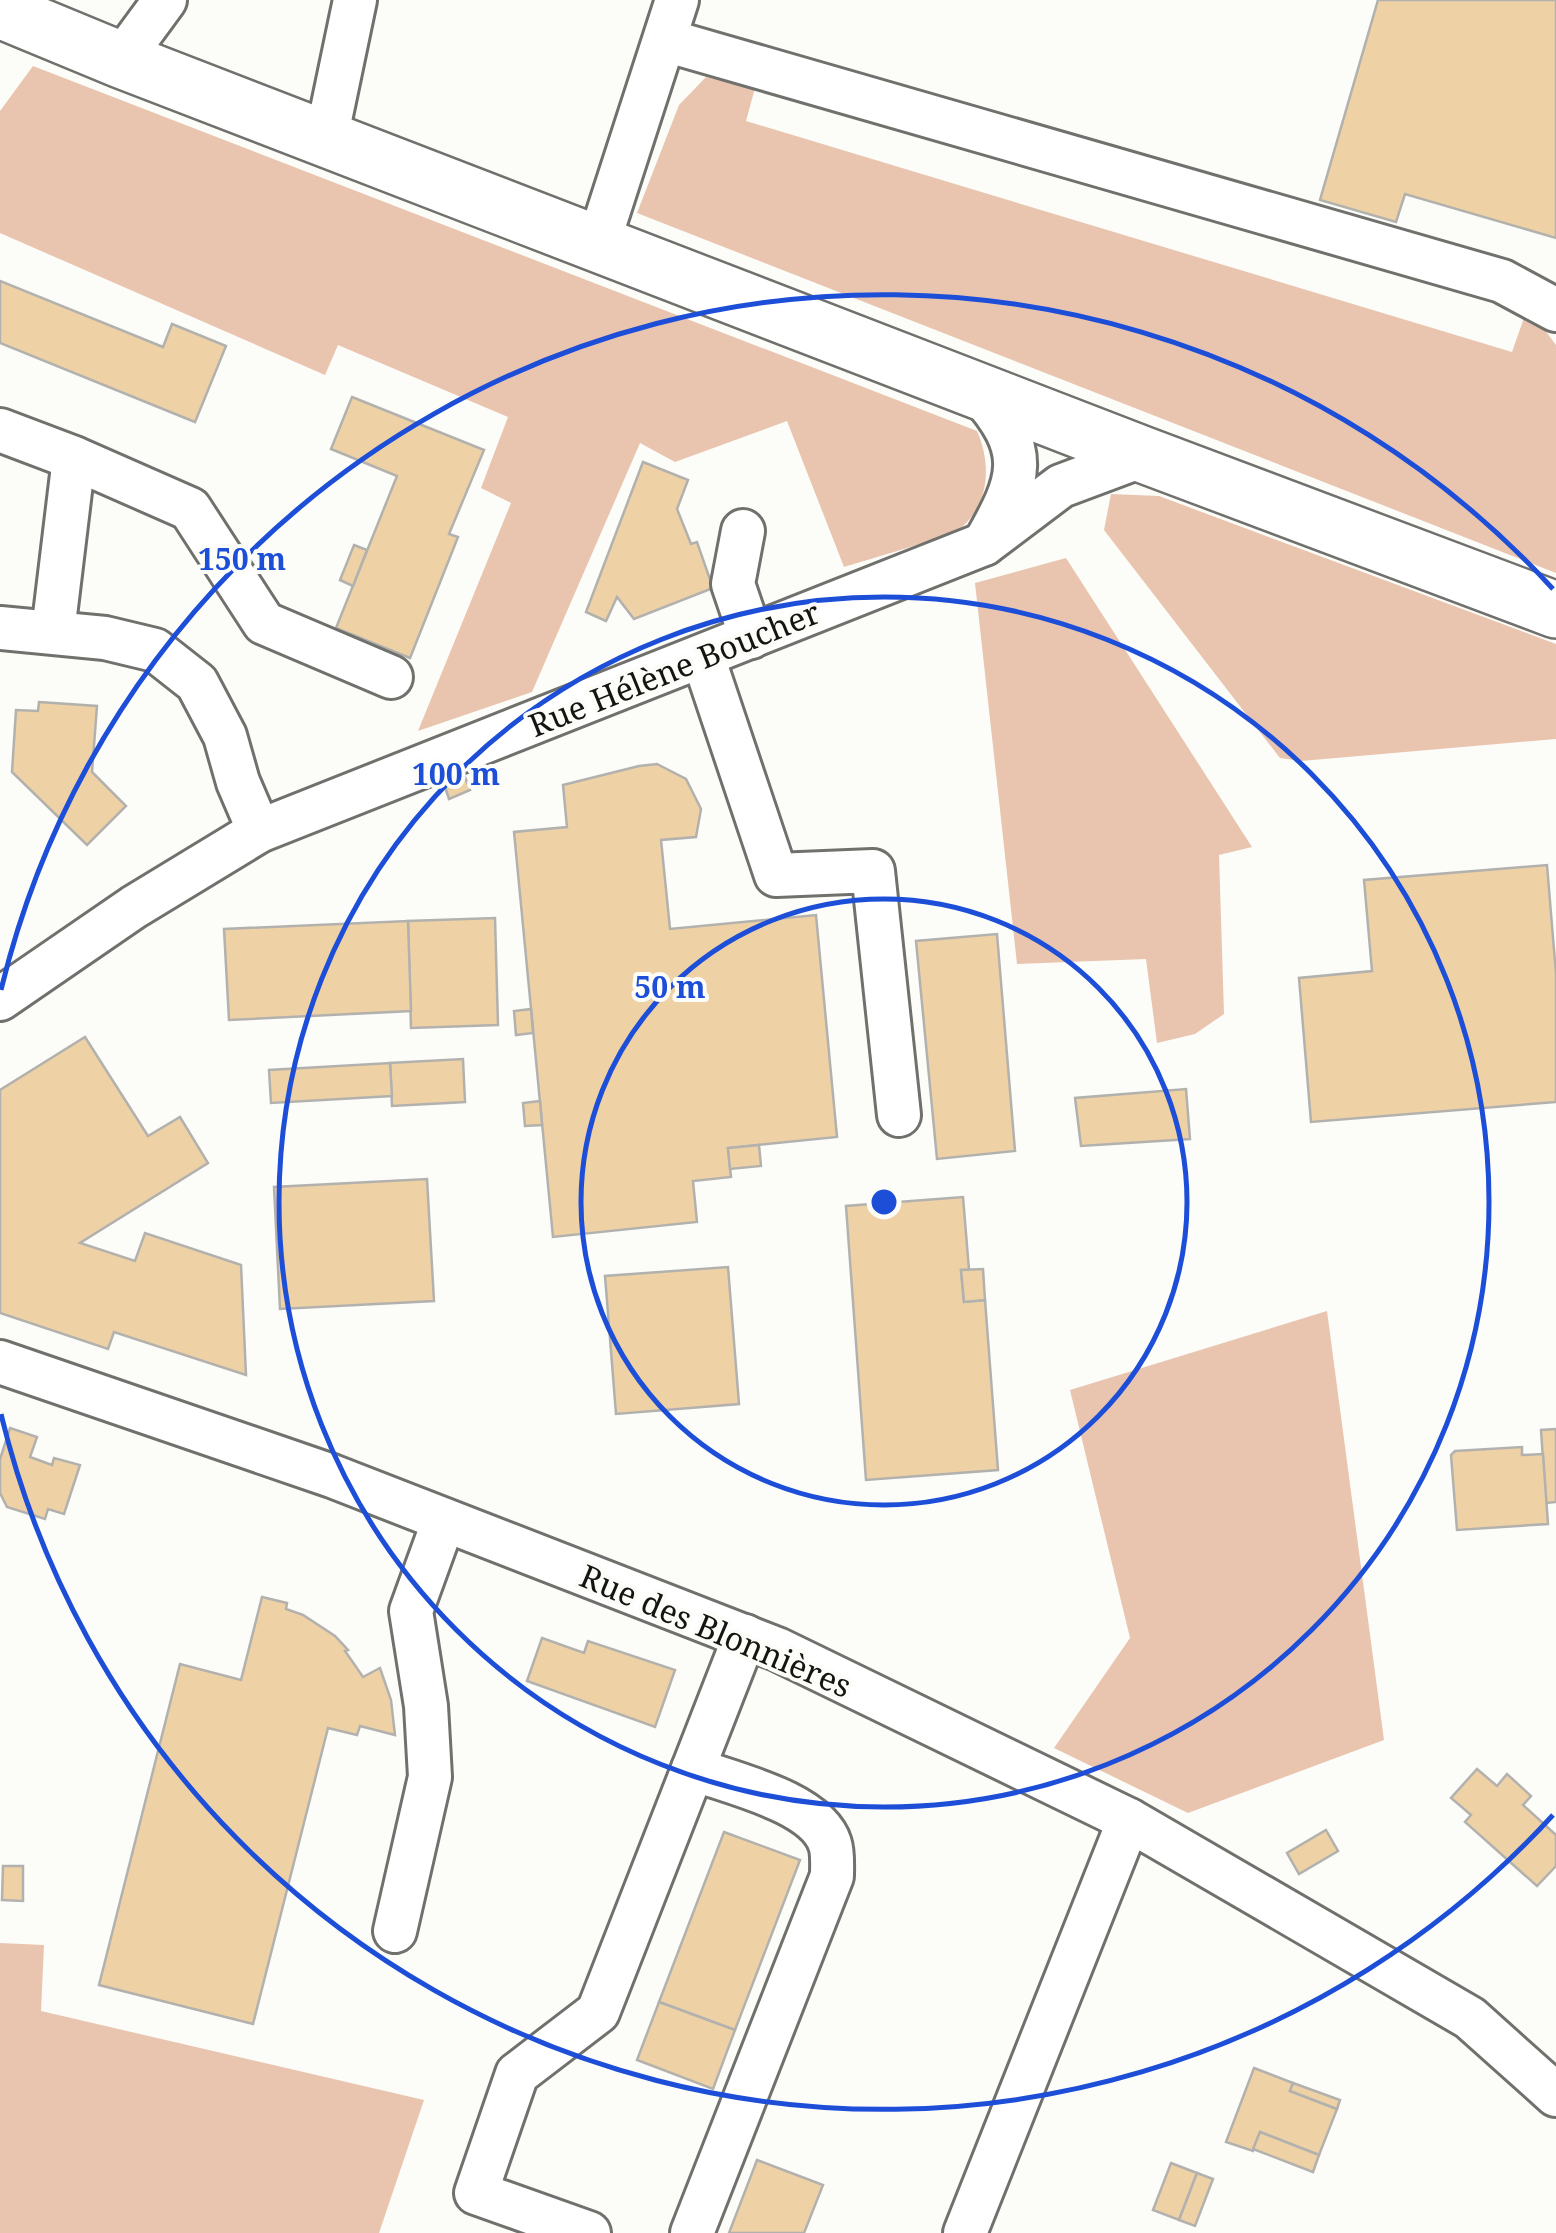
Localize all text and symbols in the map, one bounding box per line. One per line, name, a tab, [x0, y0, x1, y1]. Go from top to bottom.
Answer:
text: 150 m	[198, 538, 286, 579]
street label: Rue Hélène Boucher	[522, 590, 826, 746]
text: 100 m	[412, 753, 500, 794]
text: 50 m	[634, 966, 706, 1007]
centre of rings	[866, 1184, 902, 1220]
street label: Rue des Blonnières	[574, 1553, 858, 1707]

